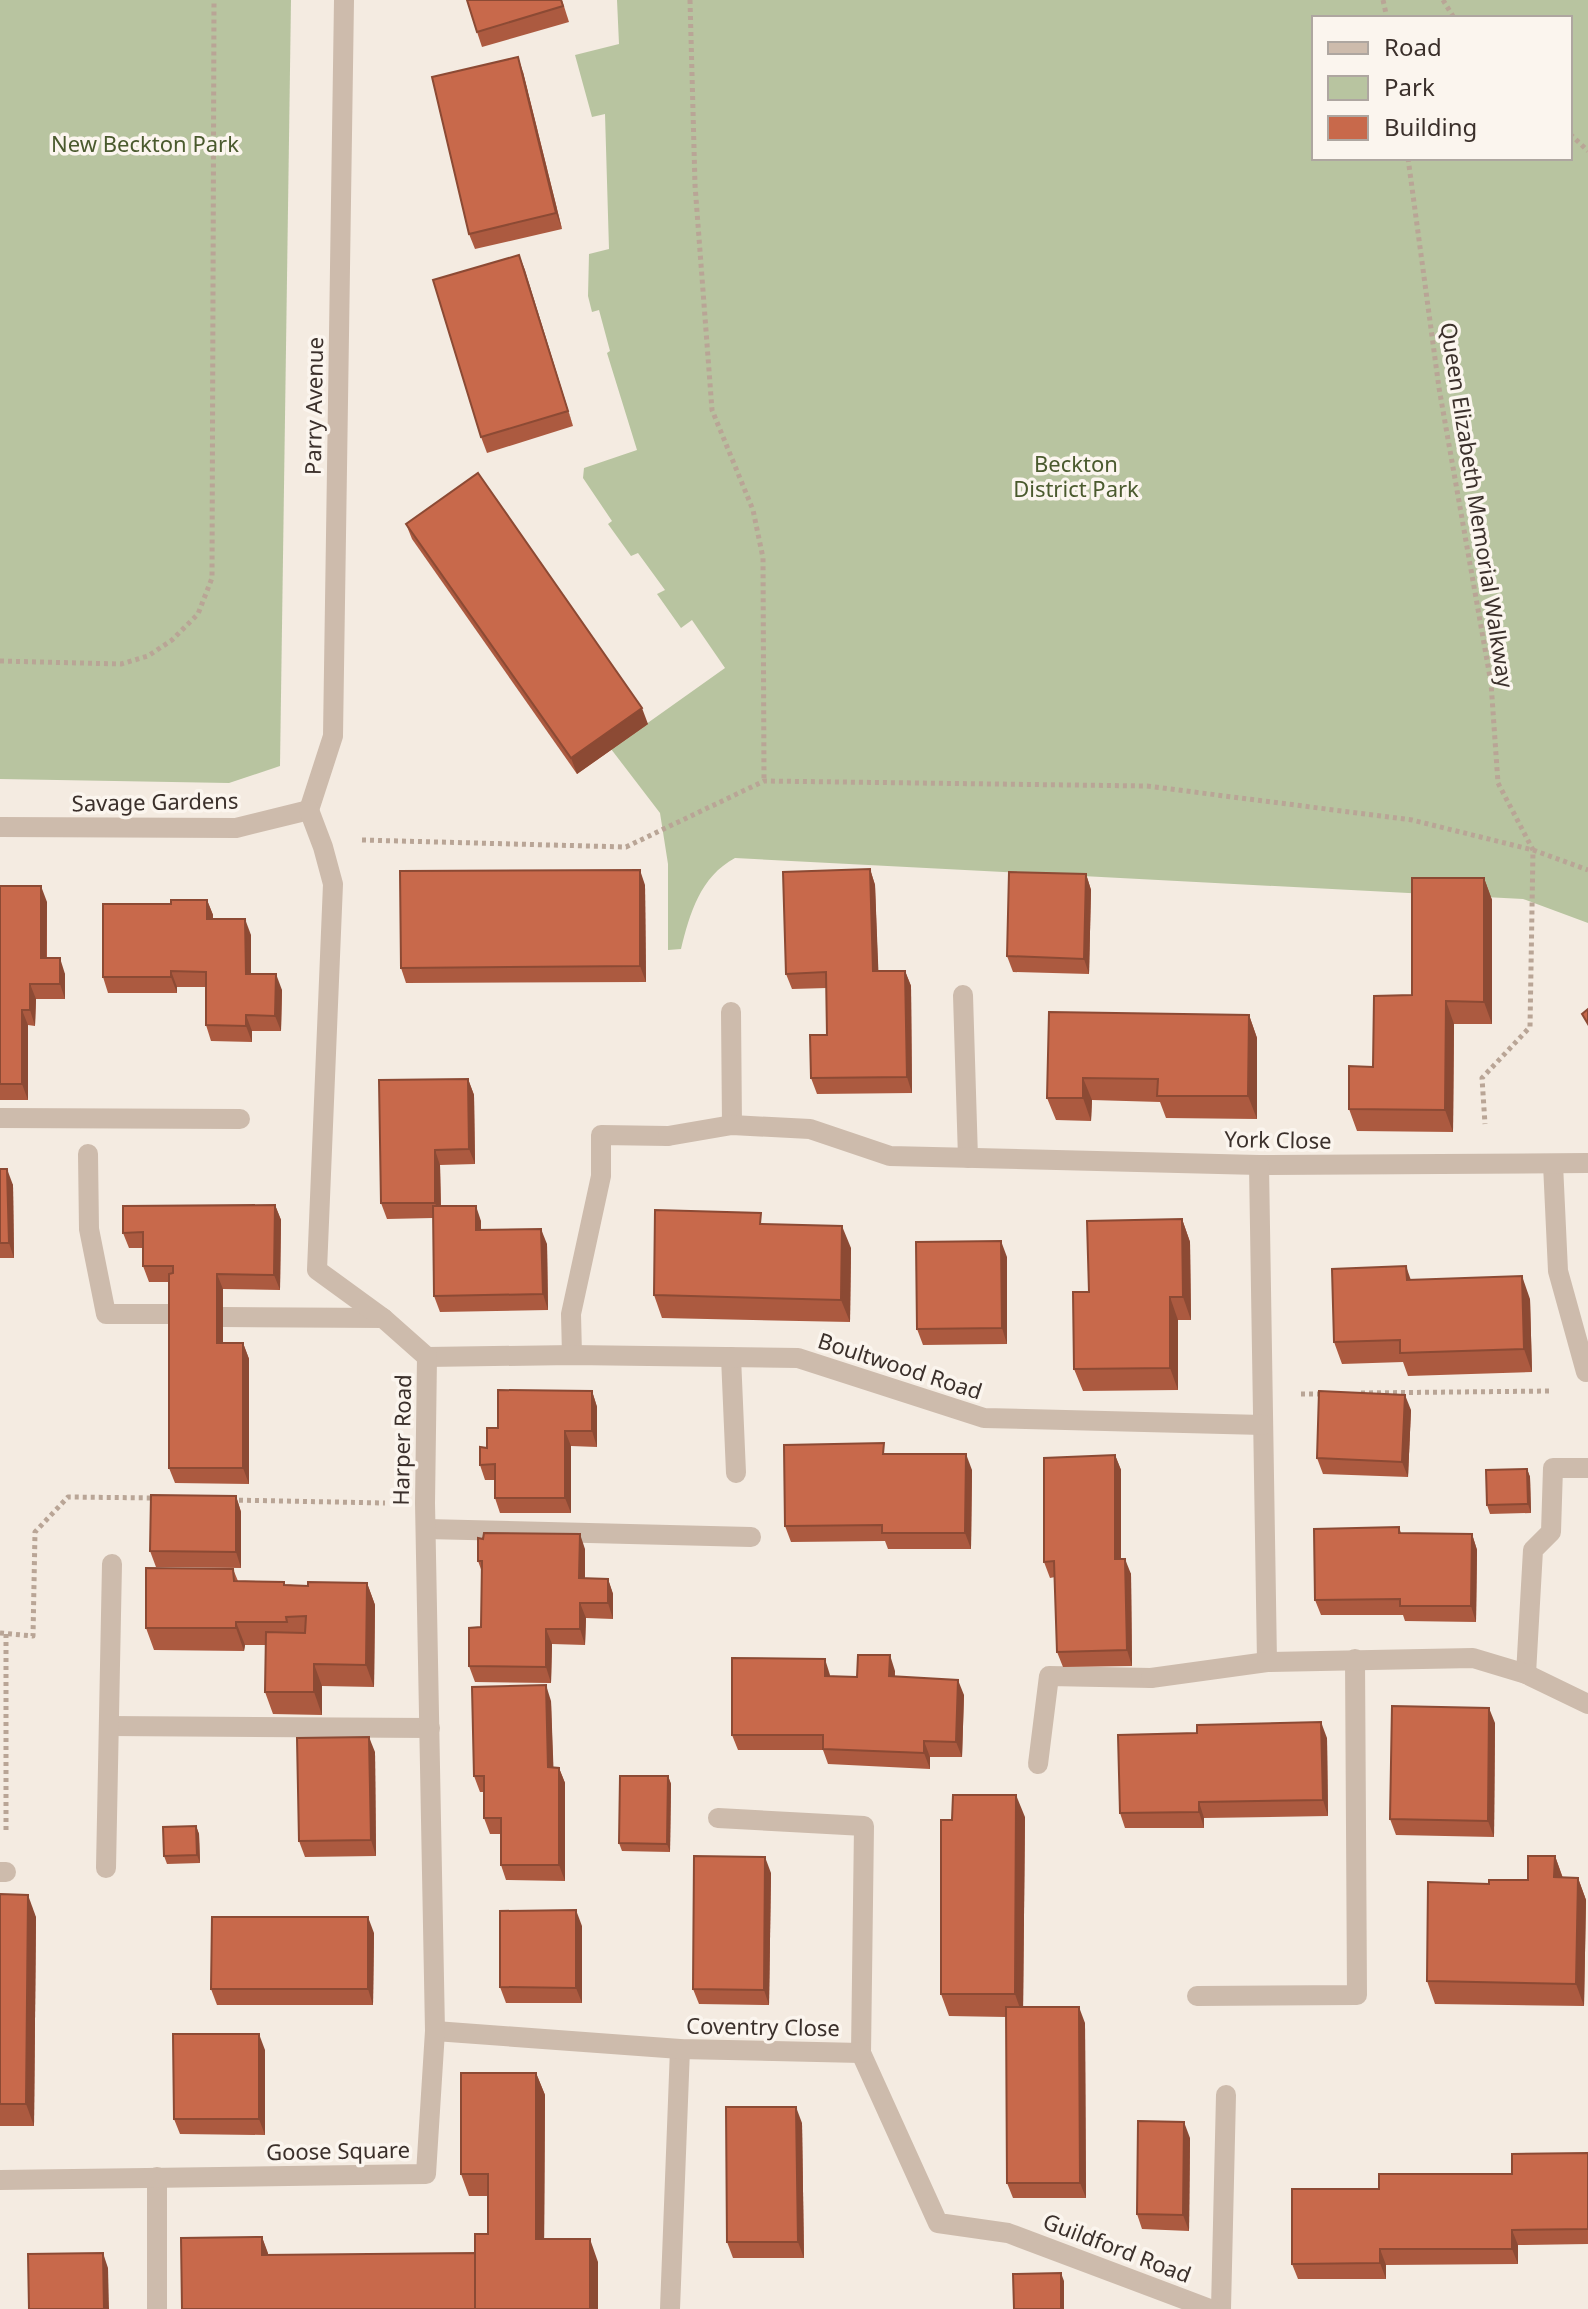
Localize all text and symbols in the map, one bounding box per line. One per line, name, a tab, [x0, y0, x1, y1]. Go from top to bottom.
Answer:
legend	[1312, 16, 1572, 160]
text: Road	[1384, 30, 1442, 63]
text: Park	[1384, 70, 1435, 103]
text: Building	[1384, 110, 1477, 143]
park label: New Beckton Park	[51, 128, 239, 158]
street label: Queen Elizabeth Memorial Walkway	[1434, 320, 1522, 691]
street label: Parry Avenue	[297, 337, 329, 475]
park label: Beckton District Park	[1013, 448, 1139, 503]
street label: Savage Gardens	[71, 785, 239, 817]
street label: York Close	[1224, 1123, 1332, 1155]
street label: Boultwood Road	[814, 1324, 986, 1406]
street label: Harper Road	[385, 1374, 417, 1506]
street label: Coventry Close	[686, 2010, 840, 2042]
street label: Goose Square	[266, 2134, 410, 2166]
street label: Guildford Road	[1039, 2205, 1196, 2289]

